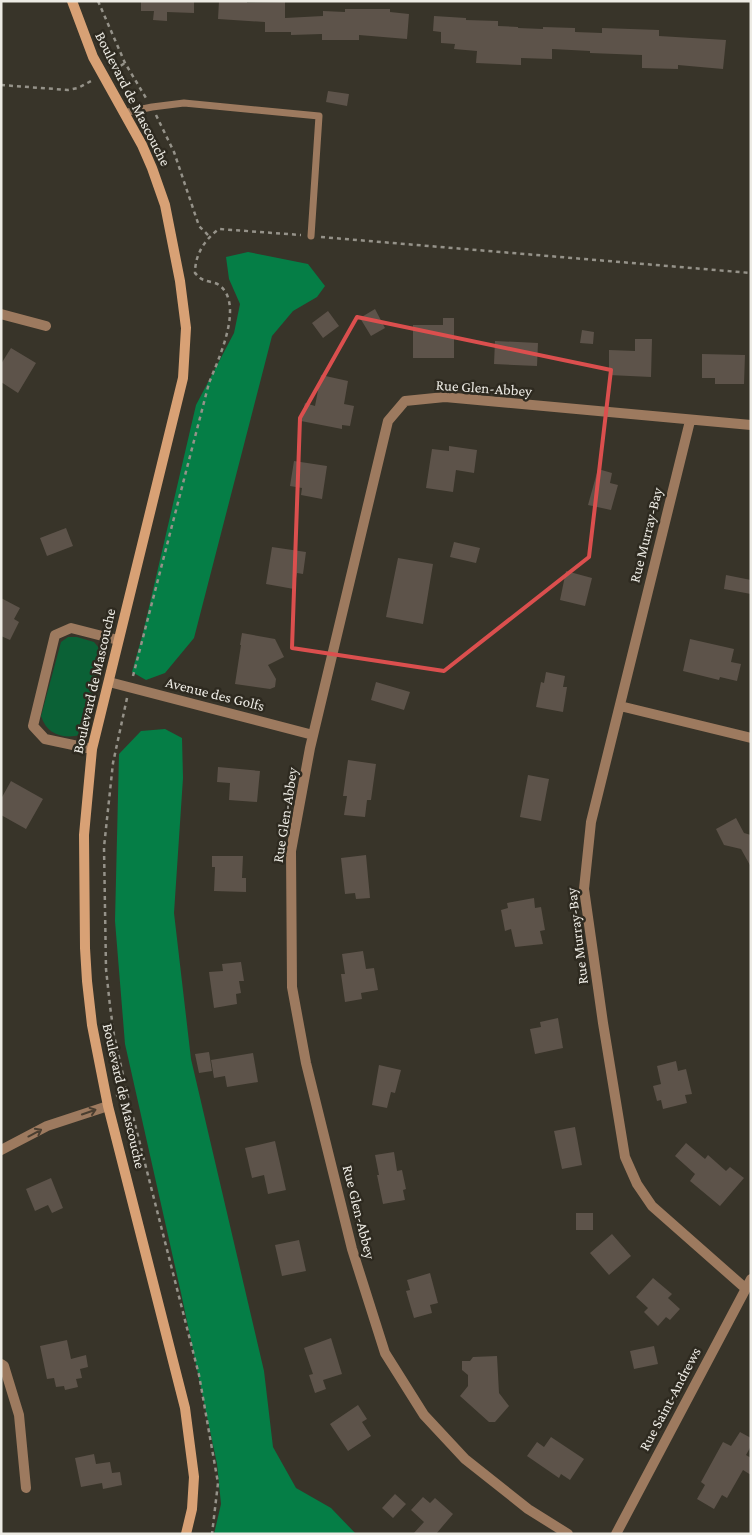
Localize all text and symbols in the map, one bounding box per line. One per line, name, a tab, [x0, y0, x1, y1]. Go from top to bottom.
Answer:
street label: Boulevard de Mascouche	[92, 29, 174, 169]
street label: Rue Glen-Abbey	[435, 377, 533, 400]
street label: Rue Murray-Bay	[626, 486, 667, 584]
street label: Boulevard de Mascouche	[70, 606, 119, 755]
street label: Avenue des Golfs	[164, 674, 266, 714]
street label: Rue Glen-Abbey	[270, 766, 301, 864]
street label: Rue Murray-Bay	[563, 887, 592, 985]
street label: Boulevard de Mascouche	[100, 1022, 149, 1171]
one-way arrow	[81, 1107, 97, 1116]
one-way arrow	[27, 1128, 42, 1137]
street label: Rue Glen-Abbey	[339, 1163, 378, 1261]
street label: Rue Saint-Andrews	[636, 1345, 704, 1453]

